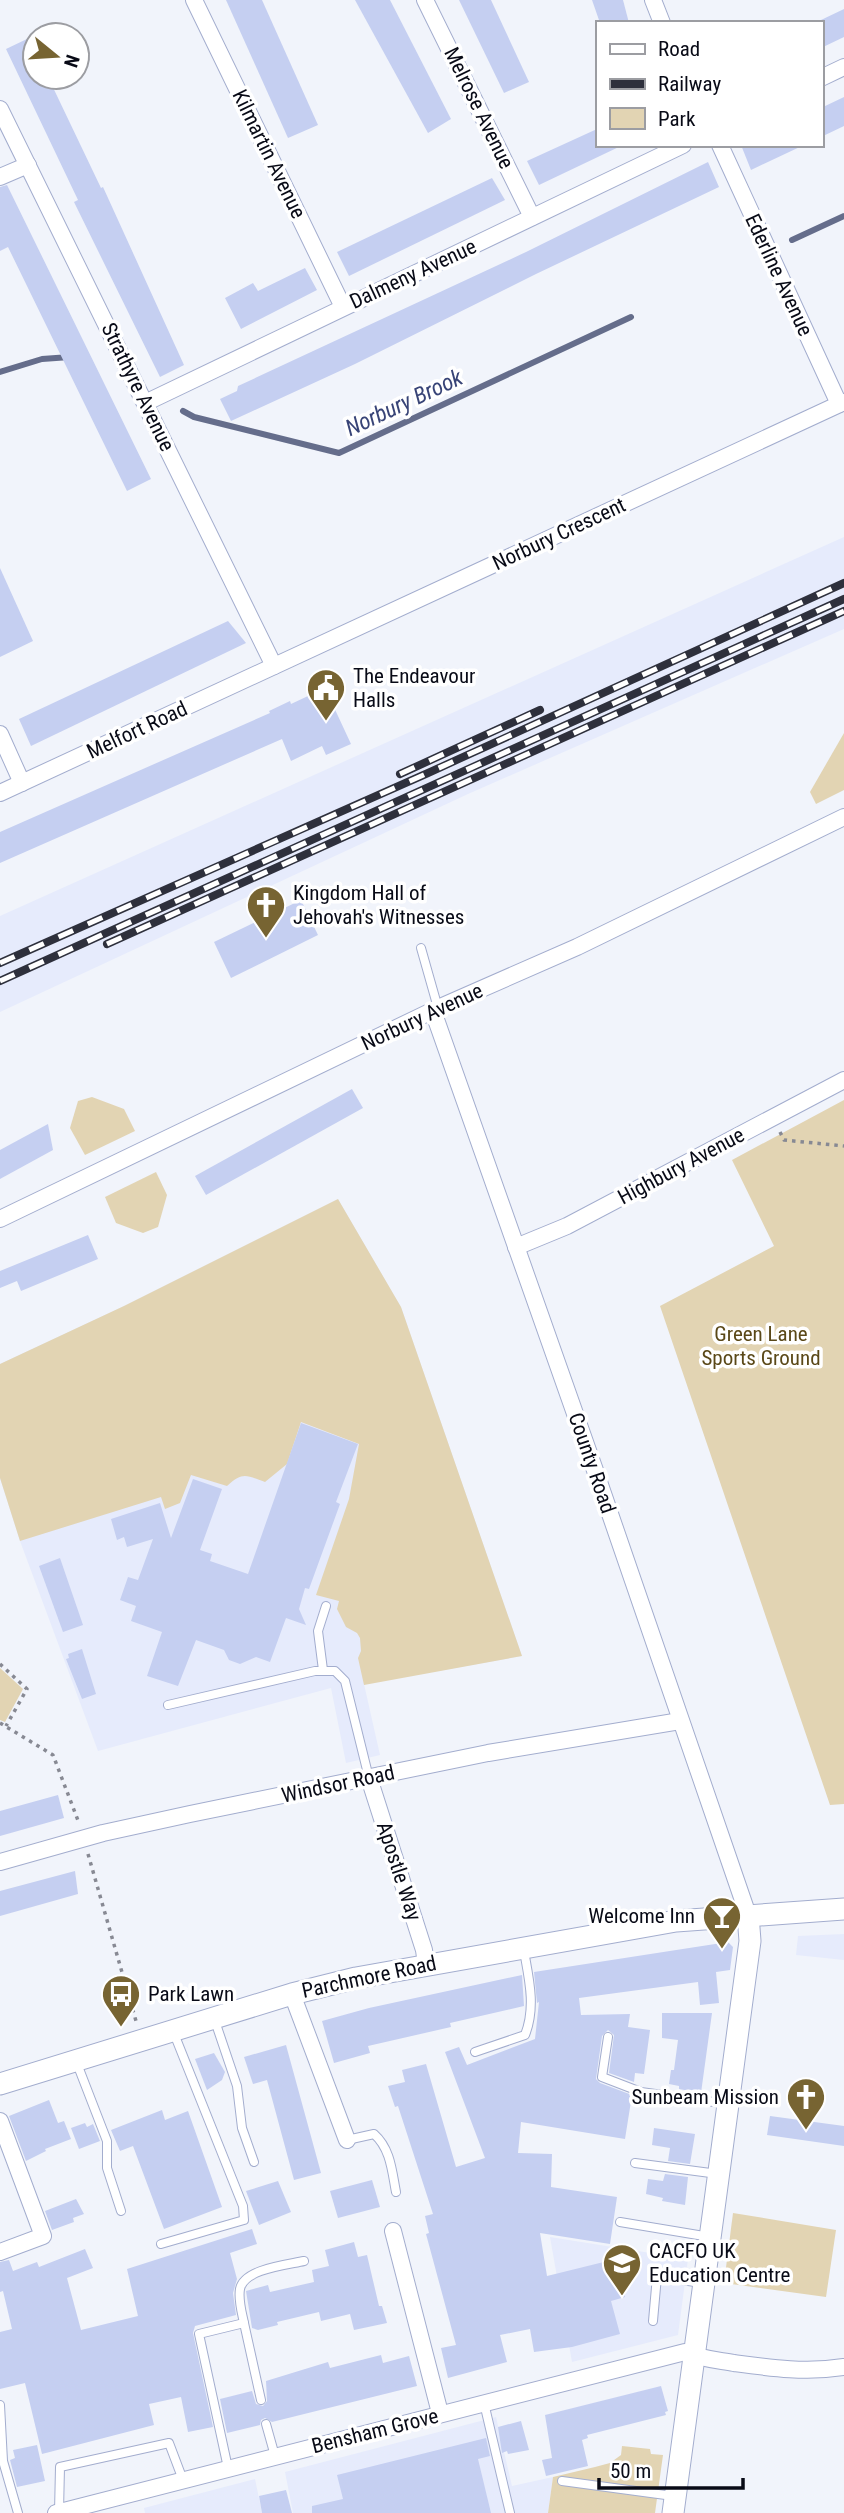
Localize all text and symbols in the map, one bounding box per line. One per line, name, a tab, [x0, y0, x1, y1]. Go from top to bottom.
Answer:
north arrow	[21, 21, 91, 91]
legend	[596, 21, 823, 147]
text: Road	[658, 37, 700, 61]
street label: Melrose Avenue	[439, 43, 519, 173]
text: N	[59, 52, 84, 70]
text: Railway	[658, 72, 721, 96]
street label: Kilmartin Avenue	[227, 86, 311, 222]
text: Park	[658, 107, 696, 131]
street label: Ederline Avenue	[740, 210, 818, 340]
street label: Dalmeny Avenue	[346, 234, 480, 314]
street label: Strathyre Avenue	[97, 319, 179, 455]
water label: Norbury Brook	[341, 364, 468, 442]
street label: Norbury Crescent	[489, 493, 629, 575]
place label: The Endeavour Halls	[353, 664, 475, 712]
public building icon: The Endeavour Halls	[305, 667, 347, 722]
street label: Melfort Road	[83, 696, 191, 764]
place label: Kingdom Hall of Jehovah's Witnesses	[293, 881, 464, 929]
church icon: Kingdom Hall of Jehovah's Witnesses	[245, 884, 287, 939]
street label: Norbury Avenue	[358, 978, 487, 1056]
street label: Highbury Avenue	[614, 1123, 748, 1209]
park label: Green Lane Sports Ground	[701, 1322, 821, 1370]
street label: County Road	[564, 1410, 620, 1516]
street label: Windsor Road	[279, 1760, 397, 1808]
street label: Apostle Way	[372, 1819, 426, 1924]
bar icon: Welcome Inn	[701, 1895, 743, 1950]
place label: Welcome Inn	[588, 1904, 695, 1928]
street label: Parchmore Road	[299, 1951, 439, 2003]
bus stop icon: Park Lawn	[100, 1973, 142, 2028]
place label: Park Lawn	[148, 1982, 234, 2006]
church icon: Sunbeam Mission	[785, 2076, 827, 2131]
place label: Sunbeam Mission	[632, 2085, 779, 2109]
place label: CACFO UK Education Centre	[649, 2239, 790, 2287]
school or university icon: CACFO UK Education Centre	[601, 2242, 643, 2297]
street label: Bensham Grove	[309, 2404, 441, 2458]
scale bar	[599, 2446, 742, 2490]
text: 50 m	[610, 2459, 651, 2483]

